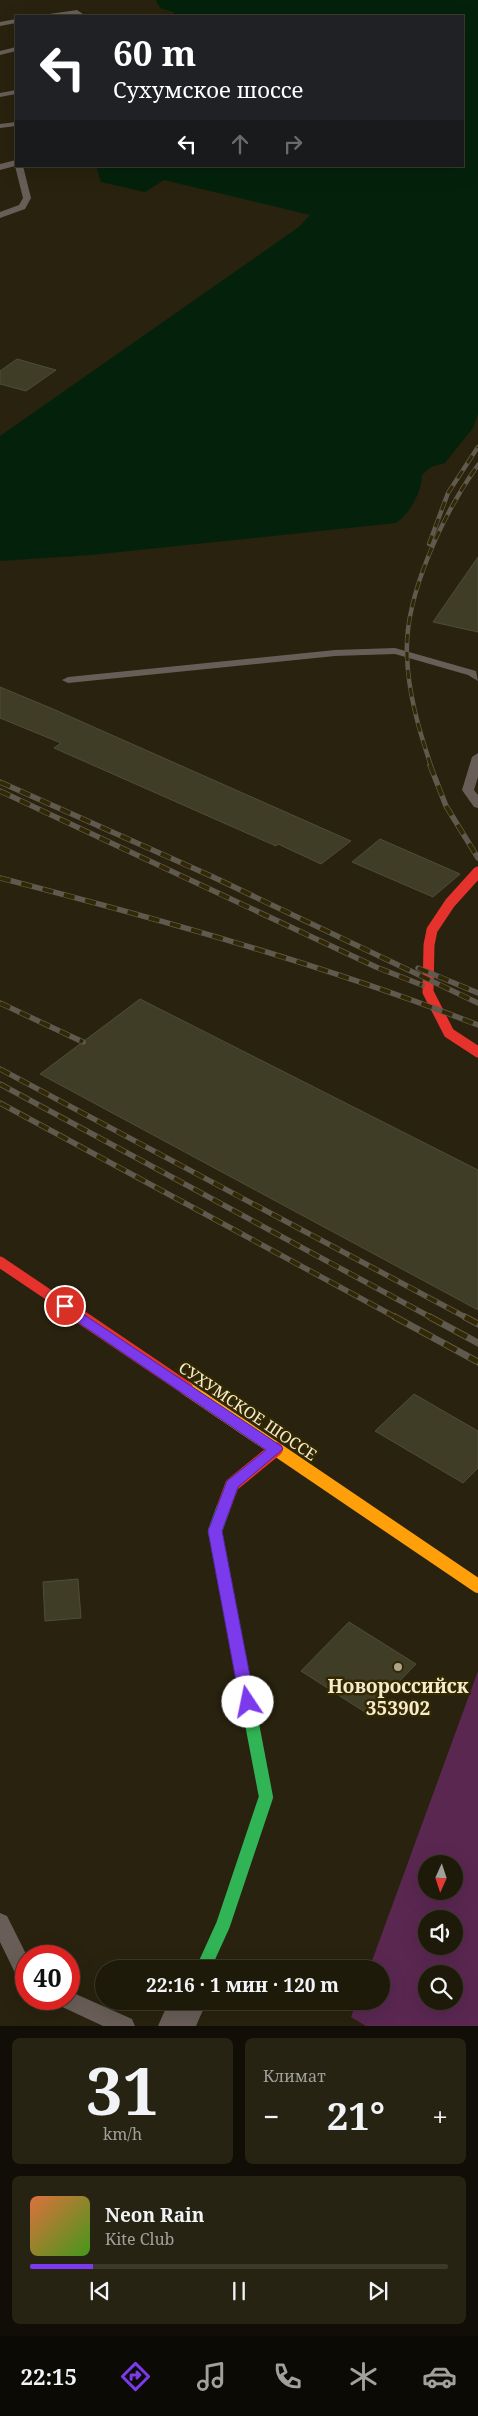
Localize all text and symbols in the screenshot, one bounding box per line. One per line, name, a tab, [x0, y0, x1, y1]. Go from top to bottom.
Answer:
text: 60 m	[113, 29, 196, 76]
icon: left	[30, 35, 95, 100]
text: Сухумское шоссе	[113, 74, 303, 104]
icon: left	[173, 130, 201, 158]
icon: ahead	[226, 130, 254, 158]
icon: right	[279, 130, 307, 158]
pin	[44, 1285, 86, 1327]
icon: arrive	[51, 1292, 79, 1320]
street label: СУХУМСКОЕ ШОССЕ	[175, 1356, 321, 1466]
marker: Новороссийск 353902	[392, 1661, 404, 1673]
place label: Новороссийск 353902	[327, 1673, 469, 1721]
position arrow	[221, 1675, 273, 1727]
north arrow	[418, 1855, 462, 1900]
map controls	[418, 1855, 463, 2010]
button: sound	[418, 1910, 463, 1955]
speed limit sign: 40	[15, 1945, 80, 2010]
button: search	[418, 1965, 463, 2010]
text: 22:16 · 1 мин · 120 m	[146, 1972, 339, 1998]
text: 31	[86, 2046, 159, 2134]
text: Климат	[263, 2065, 326, 2087]
text: 21°	[327, 2089, 385, 2141]
text: −	[263, 2097, 279, 2135]
text: +	[432, 2097, 448, 2135]
text: km/h	[103, 2123, 142, 2145]
text: Neon Rain	[105, 2202, 204, 2228]
text: Kite Club	[105, 2228, 174, 2250]
icon: previous	[86, 2277, 114, 2305]
icon: pause	[225, 2277, 253, 2305]
icon: next	[364, 2277, 392, 2305]
icon: directions	[118, 2359, 153, 2394]
icon: music	[194, 2359, 229, 2394]
icon: phone	[270, 2359, 305, 2394]
icon: climate	[346, 2359, 381, 2394]
icon: car	[422, 2359, 457, 2394]
text: 22:15	[21, 2361, 77, 2391]

